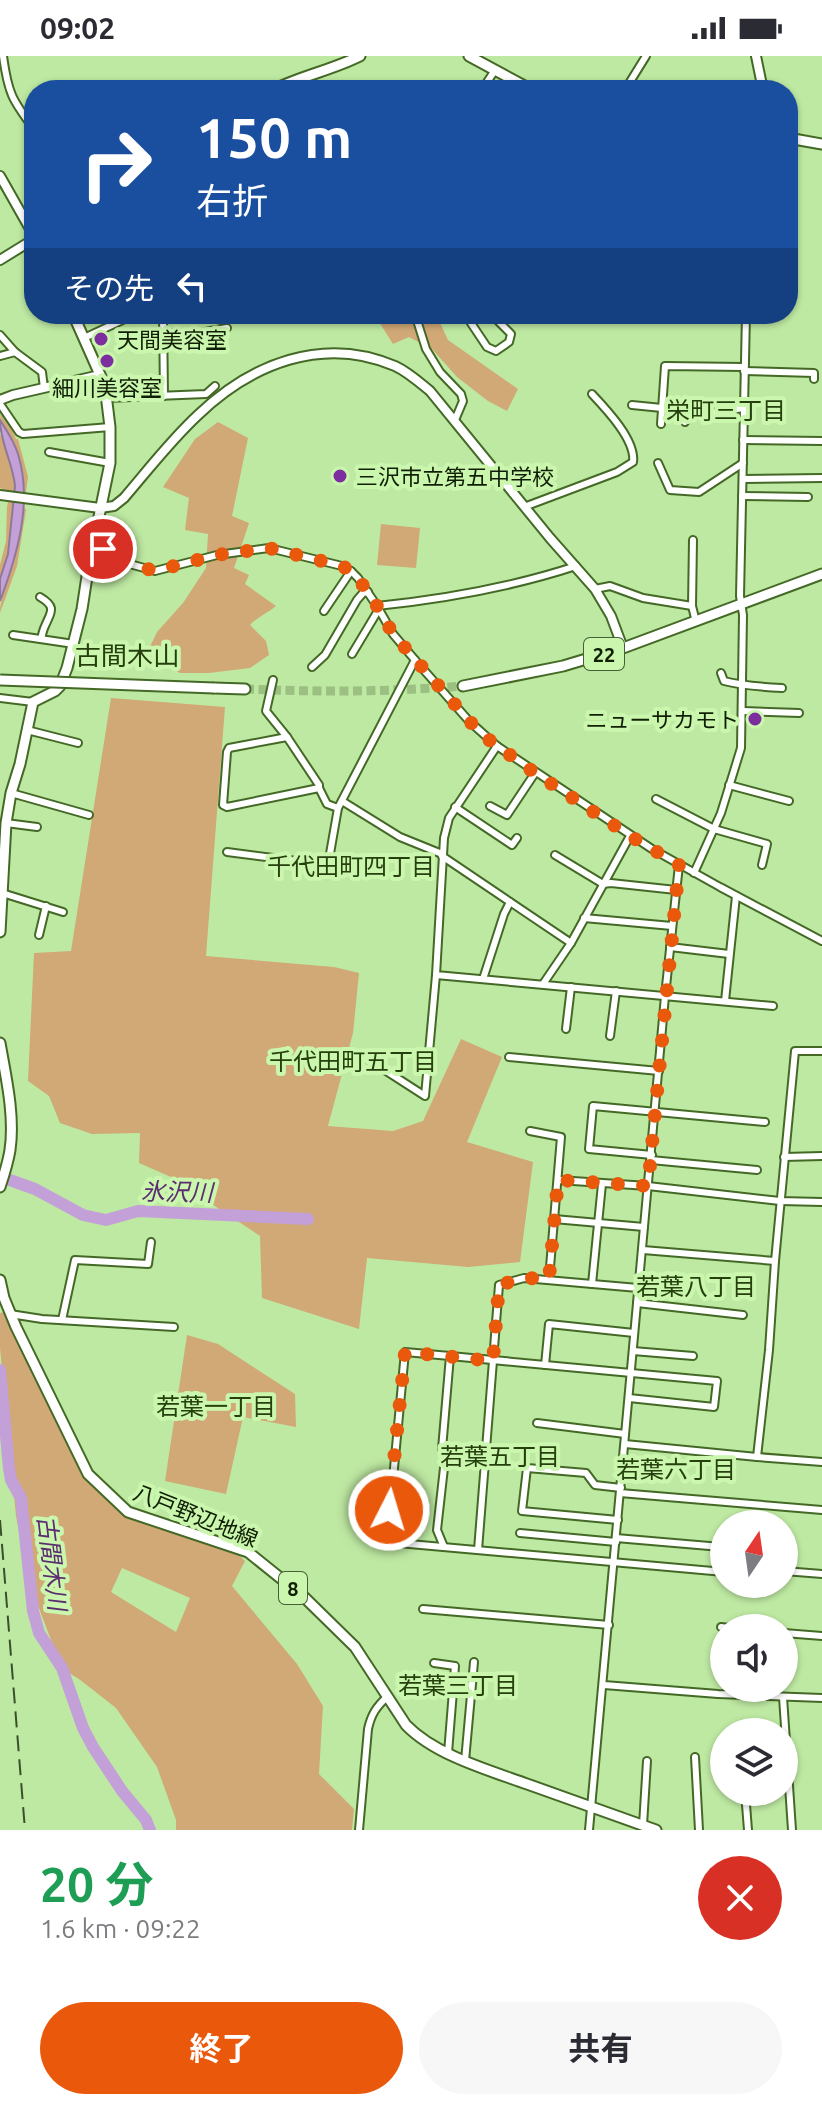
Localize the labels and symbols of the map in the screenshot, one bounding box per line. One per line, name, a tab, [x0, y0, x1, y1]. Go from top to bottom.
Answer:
place label: 天間美容室	[117, 327, 227, 352]
marker: 天間美容室	[92, 330, 110, 348]
marker: 細川美容室	[98, 352, 116, 370]
place label: 細川美容室	[52, 375, 162, 400]
district label: 栄町三丁目	[666, 397, 786, 424]
place label: 三沢市立第五中学校	[356, 464, 554, 489]
marker: 三沢市立第五中学校	[331, 467, 349, 485]
pin	[69, 515, 137, 583]
road number: 22	[584, 638, 624, 670]
district label: 古間木山	[75, 641, 179, 670]
place label: ニューサカモト	[585, 707, 739, 732]
marker: ニューサカモト	[746, 710, 764, 728]
district label: 千代田町四丁目	[267, 853, 435, 880]
district label: 千代田町五丁目	[269, 1048, 437, 1075]
water label: 氷沢川	[141, 1178, 216, 1206]
district label: 若葉八丁目	[636, 1273, 756, 1300]
district label: 若葉一丁目	[156, 1393, 276, 1420]
district label: 若葉五丁目	[440, 1443, 560, 1470]
district label: 若葉六丁目	[616, 1456, 736, 1483]
position arrow	[347, 1468, 431, 1552]
street label: 八戸野辺地線	[130, 1479, 262, 1551]
north arrow	[710, 1510, 798, 1598]
water label: 古間木川	[33, 1514, 72, 1615]
road number: 8	[279, 1572, 307, 1604]
district label: 若葉三丁目	[398, 1672, 518, 1699]

